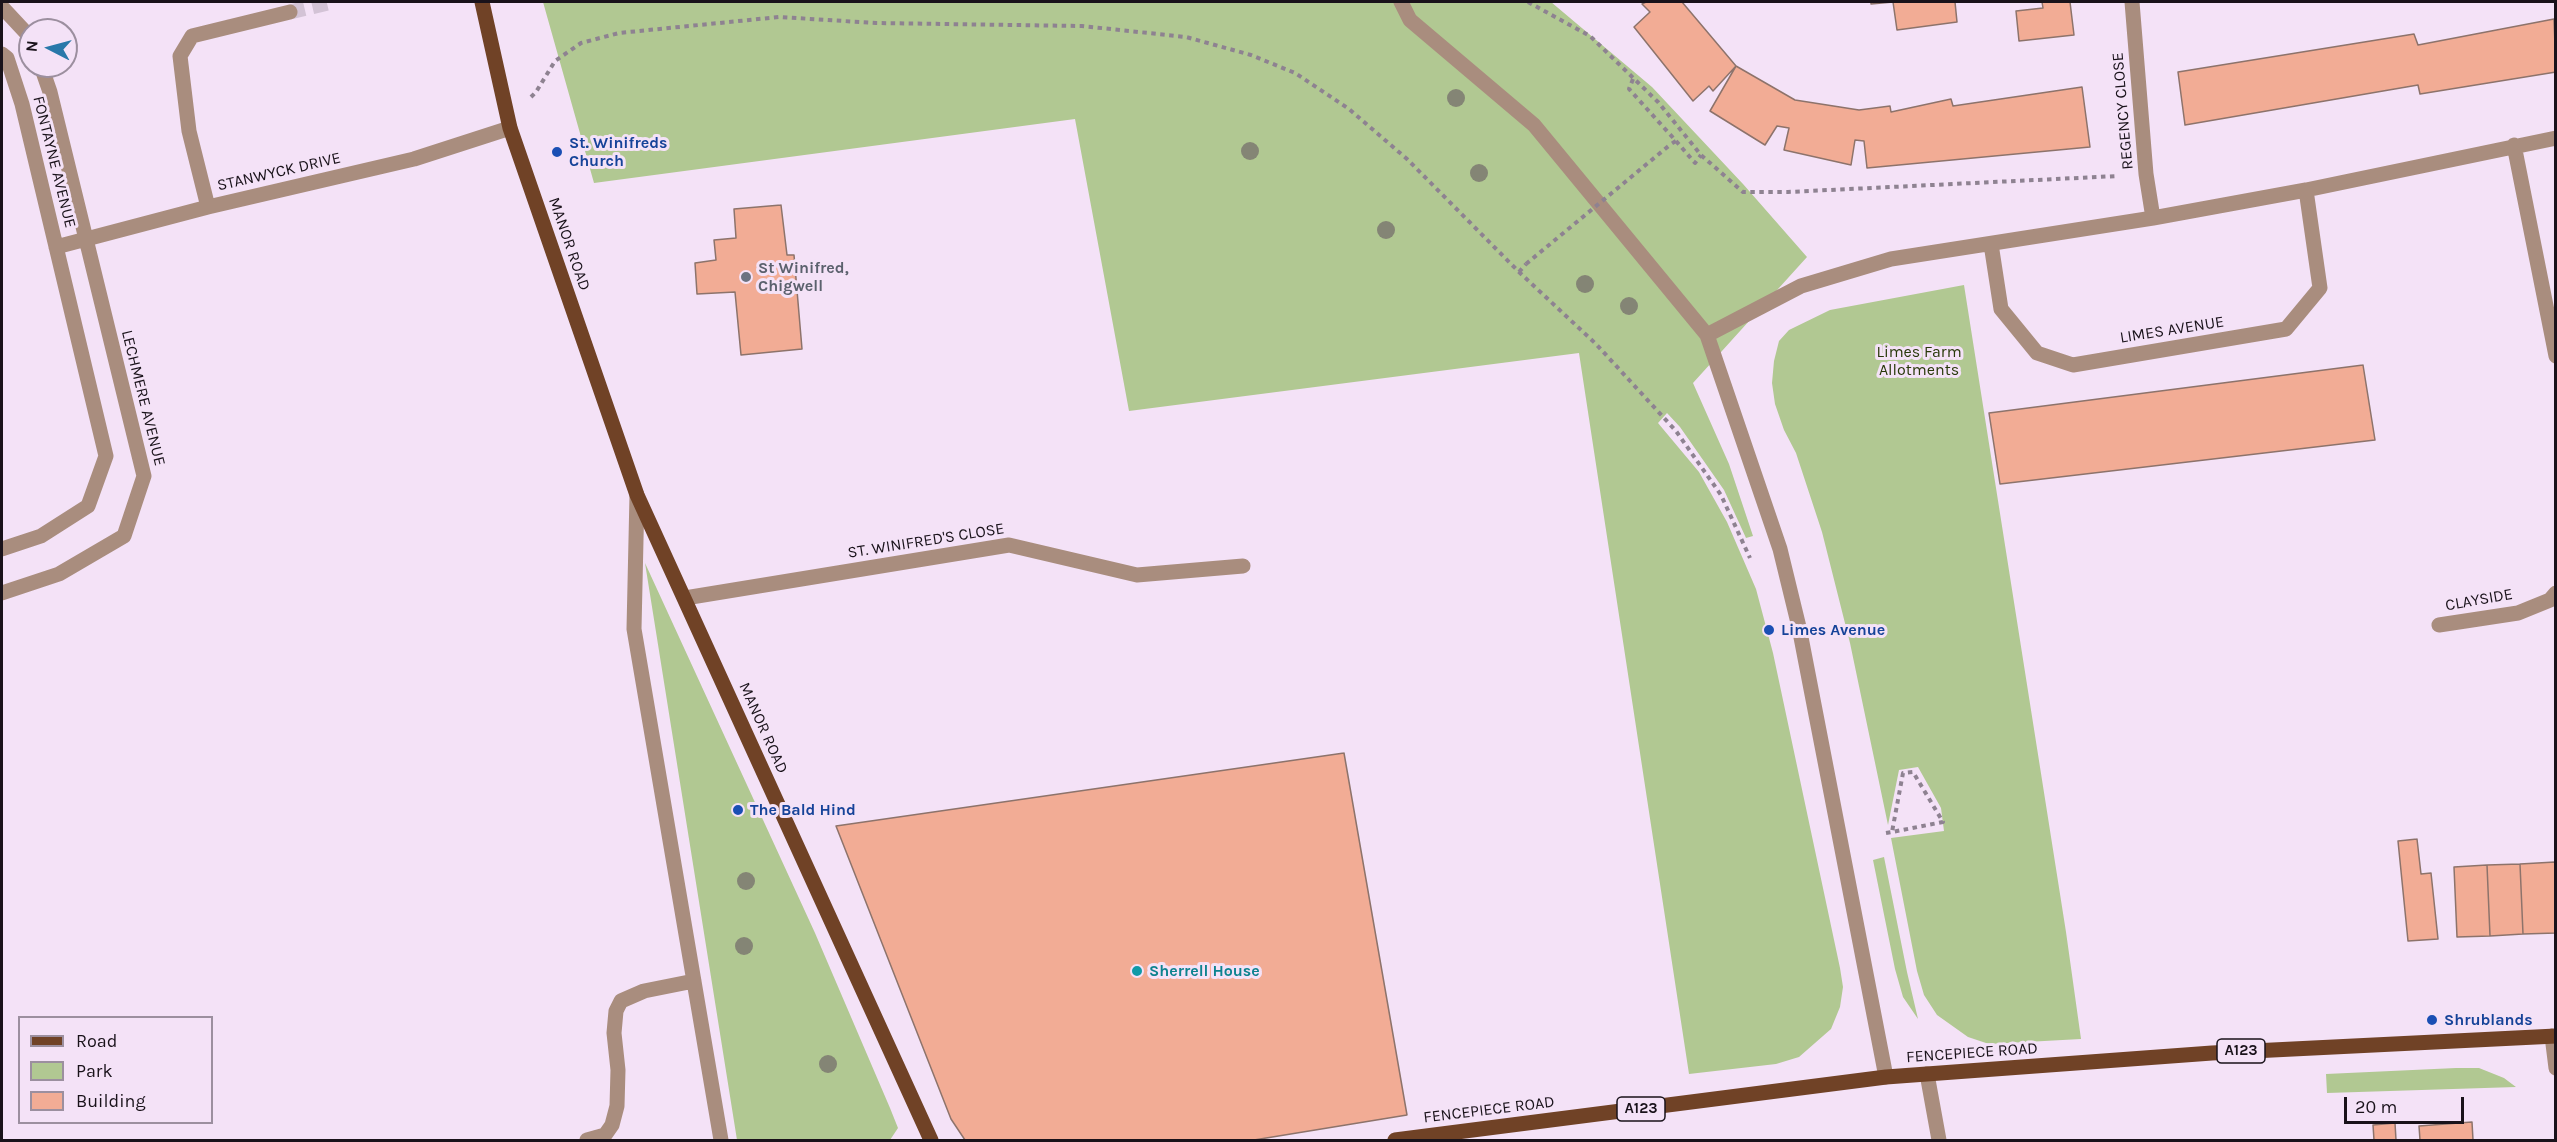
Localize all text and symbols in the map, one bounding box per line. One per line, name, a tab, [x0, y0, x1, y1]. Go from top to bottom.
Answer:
north arrow	[18, 18, 78, 78]
text: N	[22, 40, 42, 53]
street label: REGENCY CLOSE	[2108, 52, 2138, 170]
street label: FONTAYNE AVENUE	[28, 94, 80, 230]
place label: St. Winifreds Church	[569, 133, 668, 171]
marker: St. Winifreds Church	[550, 145, 564, 159]
street label: STANWYCK DRIVE	[215, 148, 343, 196]
street label: MANOR ROAD	[544, 195, 594, 293]
place label: St Winifred, Chigwell	[758, 258, 849, 296]
marker: St Winifred, Chigwell	[739, 270, 753, 284]
street label: LIMES AVENUE	[2119, 312, 2225, 348]
street label: LECHMERE AVENUE	[117, 328, 169, 468]
park label: Limes Farm Allotments	[1876, 342, 1962, 380]
street label: ST. WINIFRED'S CLOSE	[846, 519, 1006, 563]
street label: CLAYSIDE	[2444, 585, 2514, 615]
place label: Limes Avenue	[1781, 620, 1885, 640]
marker: Limes Avenue	[1762, 623, 1776, 637]
street label: MANOR ROAD	[734, 680, 792, 776]
place label: The Bald Hind	[750, 800, 856, 820]
marker: The Bald Hind	[731, 803, 745, 817]
place label: Sherrell House	[1149, 961, 1260, 981]
marker: Sherrell House	[1130, 964, 1144, 978]
place label: Shrublands	[2444, 1010, 2533, 1030]
marker: Shrublands	[2425, 1013, 2439, 1027]
legend	[18, 1016, 213, 1124]
text: Road	[76, 1030, 117, 1052]
street label: FENCEPIECE ROAD	[1906, 1039, 2038, 1067]
road number: A123	[2217, 1039, 2265, 1063]
text: Park	[76, 1060, 113, 1082]
scale bar	[2347, 1085, 2467, 1123]
text: Building	[76, 1090, 146, 1112]
street label: FENCEPIECE ROAD	[1422, 1092, 1556, 1128]
text: 20 m	[2355, 1096, 2397, 1118]
road number: A123	[1617, 1097, 1665, 1121]

